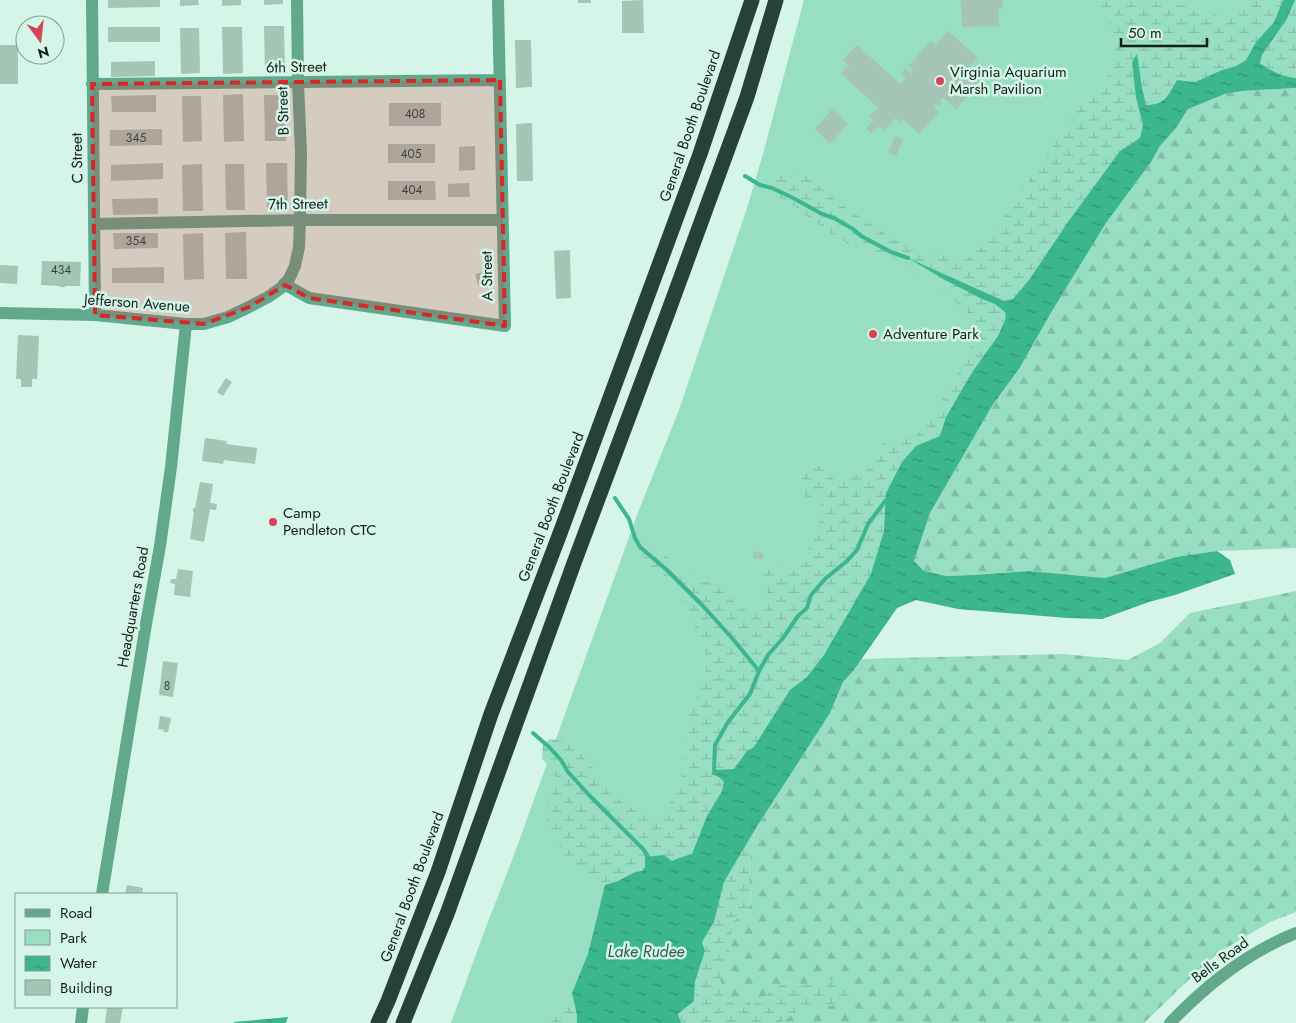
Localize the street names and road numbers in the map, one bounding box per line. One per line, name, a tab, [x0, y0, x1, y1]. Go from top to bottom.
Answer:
street label: General Booth Boulevard	[654, 47, 726, 205]
street label: 6th Street	[266, 55, 327, 79]
street label: B Street	[271, 86, 295, 136]
street label: C Street	[66, 132, 88, 183]
street label: 7th Street	[268, 192, 328, 216]
street label: A Street	[476, 250, 498, 301]
street label: Jefferson Avenue	[81, 288, 191, 318]
street label: General Booth Boulevard	[512, 429, 590, 585]
street label: Headquarters Road	[112, 545, 154, 669]
street label: General Booth Boulevard	[374, 809, 450, 965]
street label: Bells Road	[1187, 932, 1253, 988]

